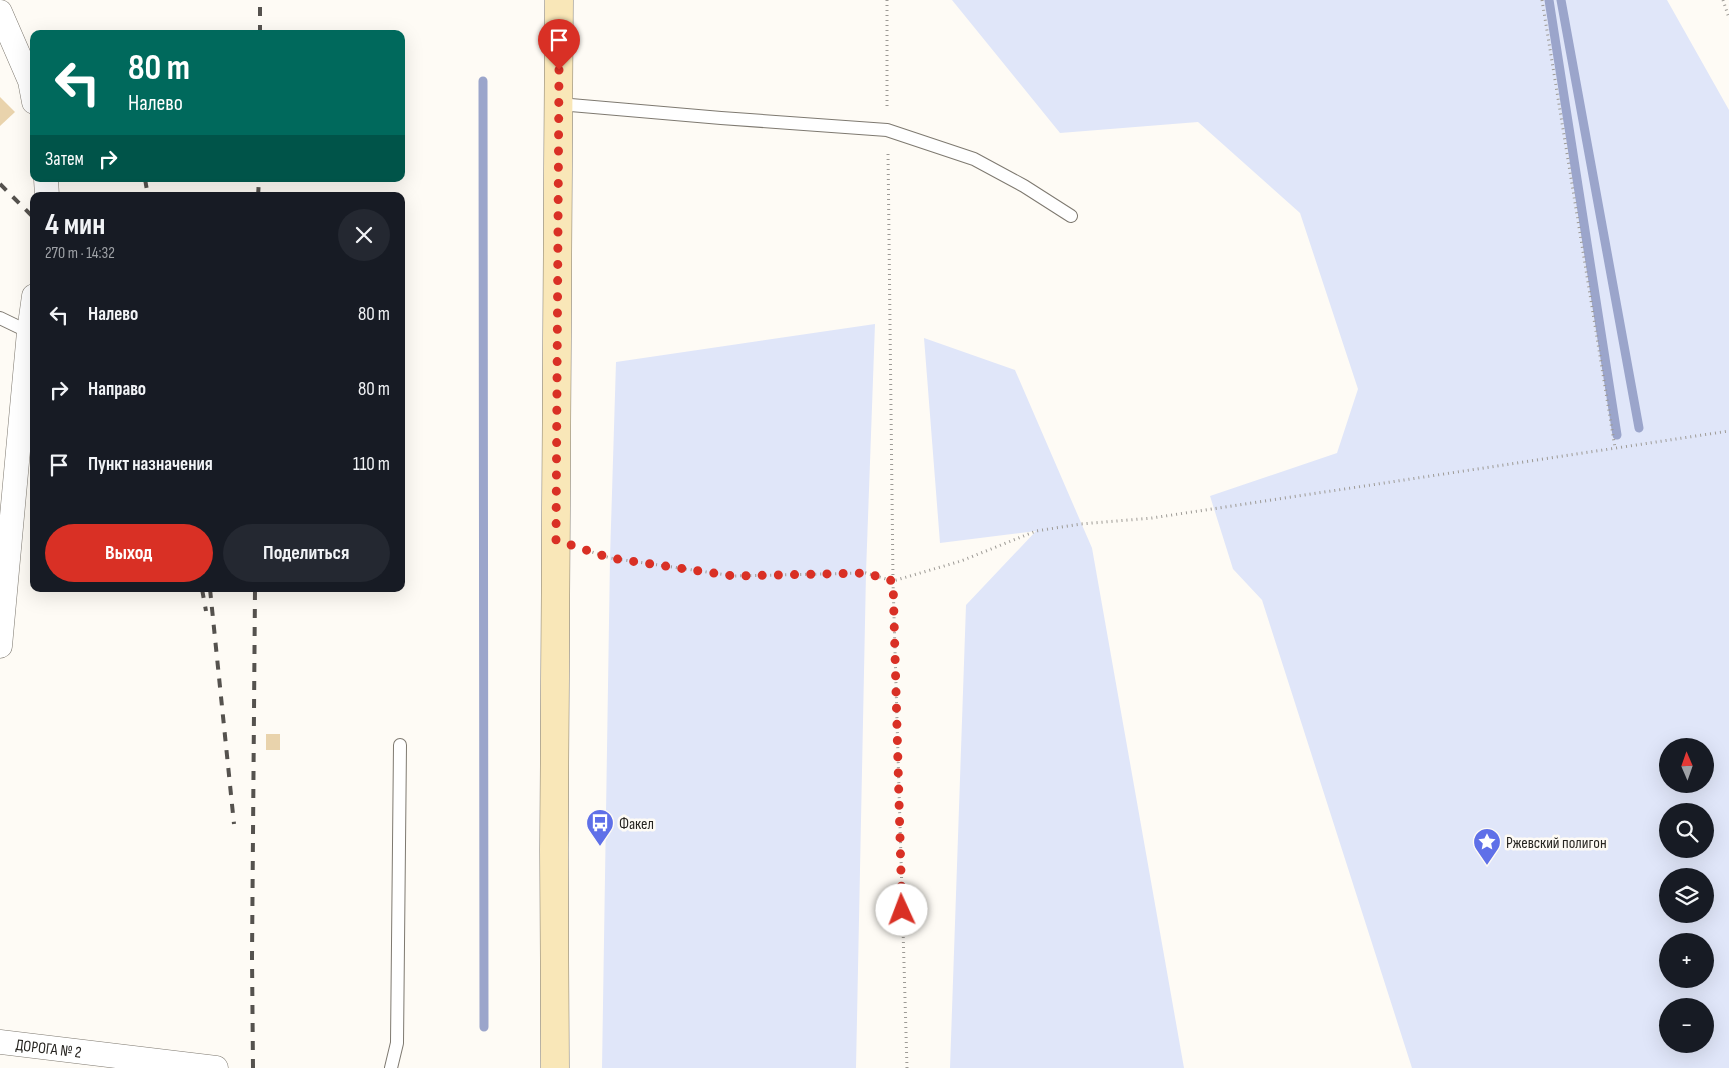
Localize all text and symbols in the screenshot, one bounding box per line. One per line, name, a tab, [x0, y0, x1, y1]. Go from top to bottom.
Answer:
pin	[538, 19, 580, 70]
icon: arrive	[545, 26, 573, 54]
text: 80 m	[128, 47, 190, 90]
icon: left	[45, 50, 110, 115]
text: Налево	[128, 90, 183, 117]
icon: right	[94, 145, 122, 173]
text: Затем	[45, 148, 84, 171]
text: 4 мин	[45, 207, 105, 243]
button: close	[338, 209, 390, 261]
text: 270 m · 14:32	[45, 244, 115, 263]
icon: left	[45, 301, 73, 329]
text: Налево	[88, 303, 138, 326]
text: 80 m	[358, 303, 390, 326]
icon: right	[45, 376, 73, 404]
text: Направо	[88, 378, 146, 401]
text: 80 m	[358, 378, 390, 401]
icon: arrive	[45, 451, 73, 479]
text: Пункт назначения	[88, 453, 213, 476]
text: 110 m	[353, 453, 390, 476]
button: Выход	[45, 524, 213, 582]
button: Поделиться	[223, 524, 390, 582]
north arrow	[1659, 738, 1714, 792]
map controls	[1659, 738, 1714, 1053]
button: search	[1659, 803, 1714, 858]
bus stop icon: Факел	[585, 808, 615, 847]
place label: Факел	[619, 815, 654, 834]
place icon: Ржевский полигон	[1472, 827, 1502, 866]
place label: Ржевский полигон	[1506, 834, 1607, 853]
button: layers	[1659, 868, 1714, 923]
position arrow	[875, 883, 927, 935]
button: +	[1659, 933, 1714, 988]
button: −	[1659, 998, 1714, 1053]
street label: ДОРОГА № 2	[15, 1036, 82, 1063]

